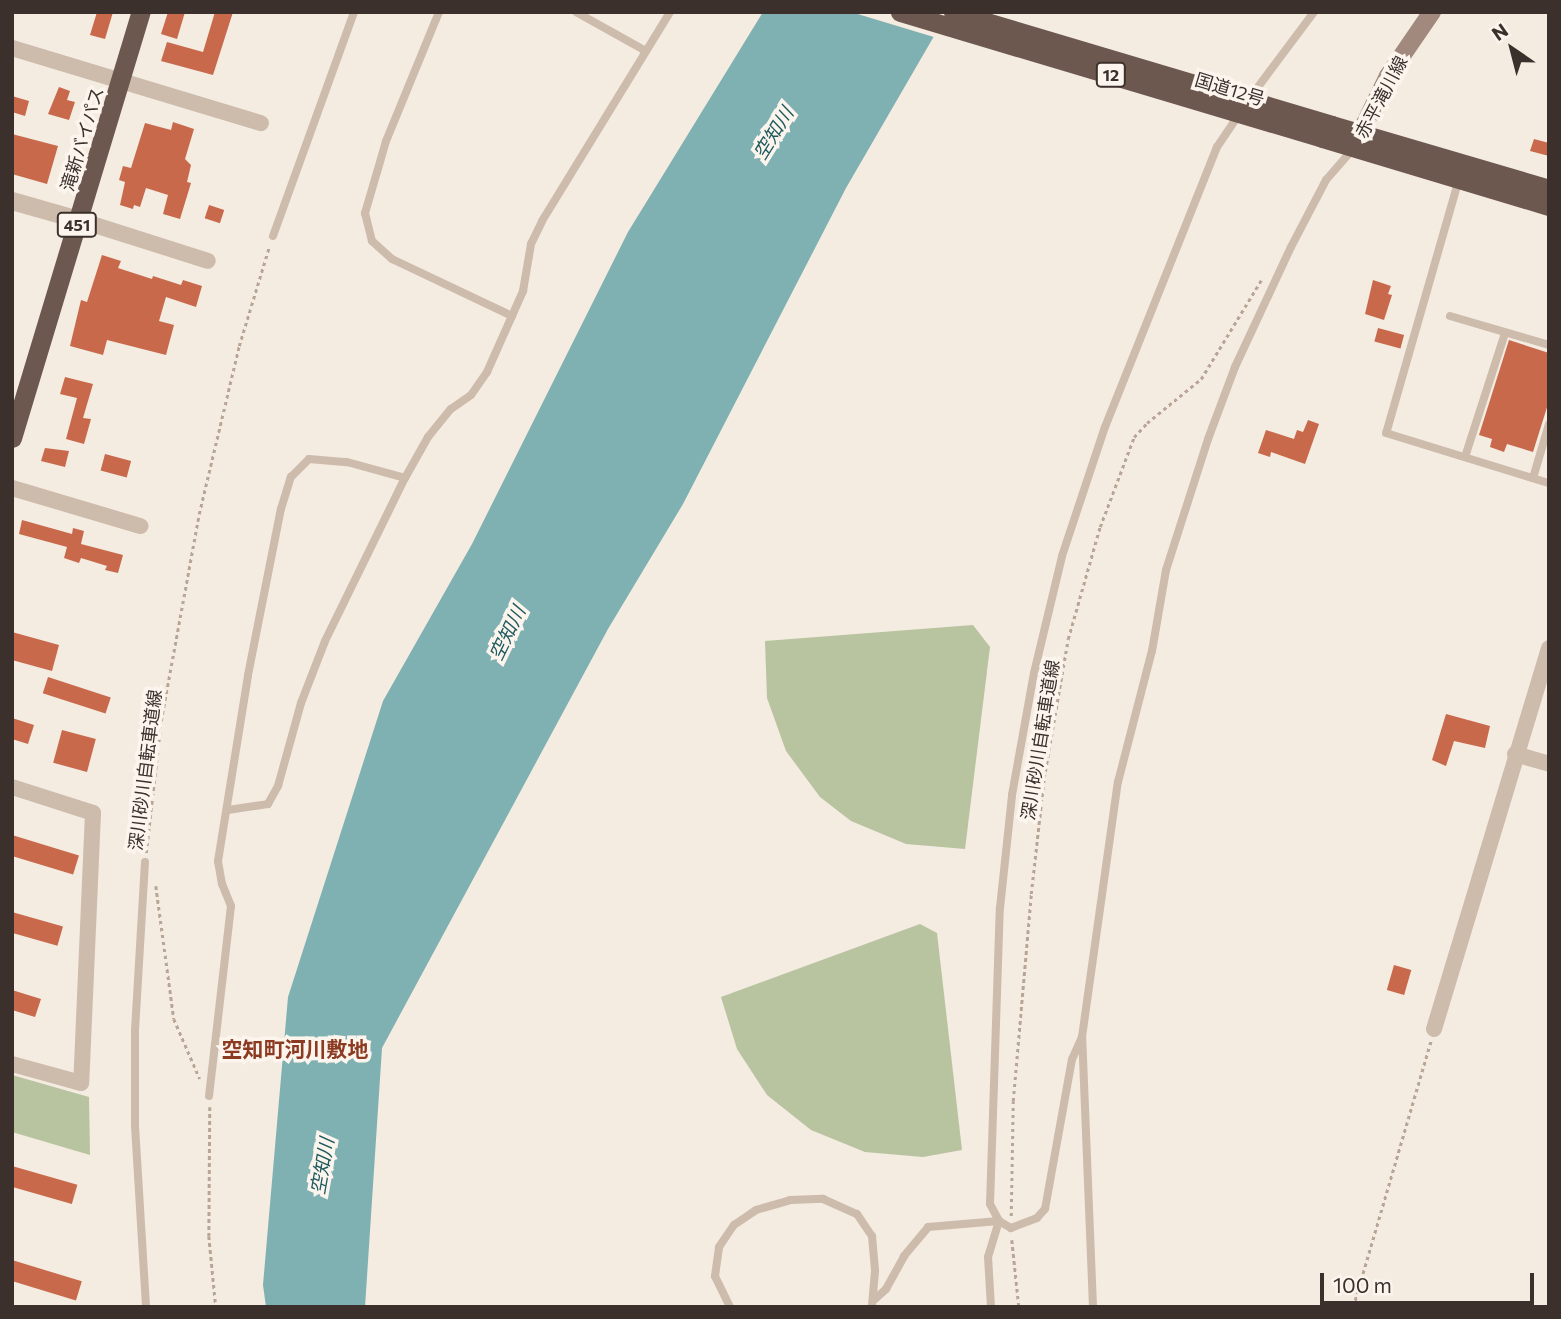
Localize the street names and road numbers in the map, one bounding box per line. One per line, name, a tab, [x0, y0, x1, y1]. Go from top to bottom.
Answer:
street label: 赤平滝川線	[1350, 52, 1412, 142]
road number: 12	[1095, 62, 1127, 88]
street label: 国道12号	[1193, 68, 1267, 110]
street label: 滝新バイパス	[56, 84, 108, 194]
road number: 451	[56, 213, 98, 238]
street label: 深川砂川自転車道線	[1017, 658, 1063, 822]
street label: 深川砂川自転車道線	[124, 688, 166, 852]

